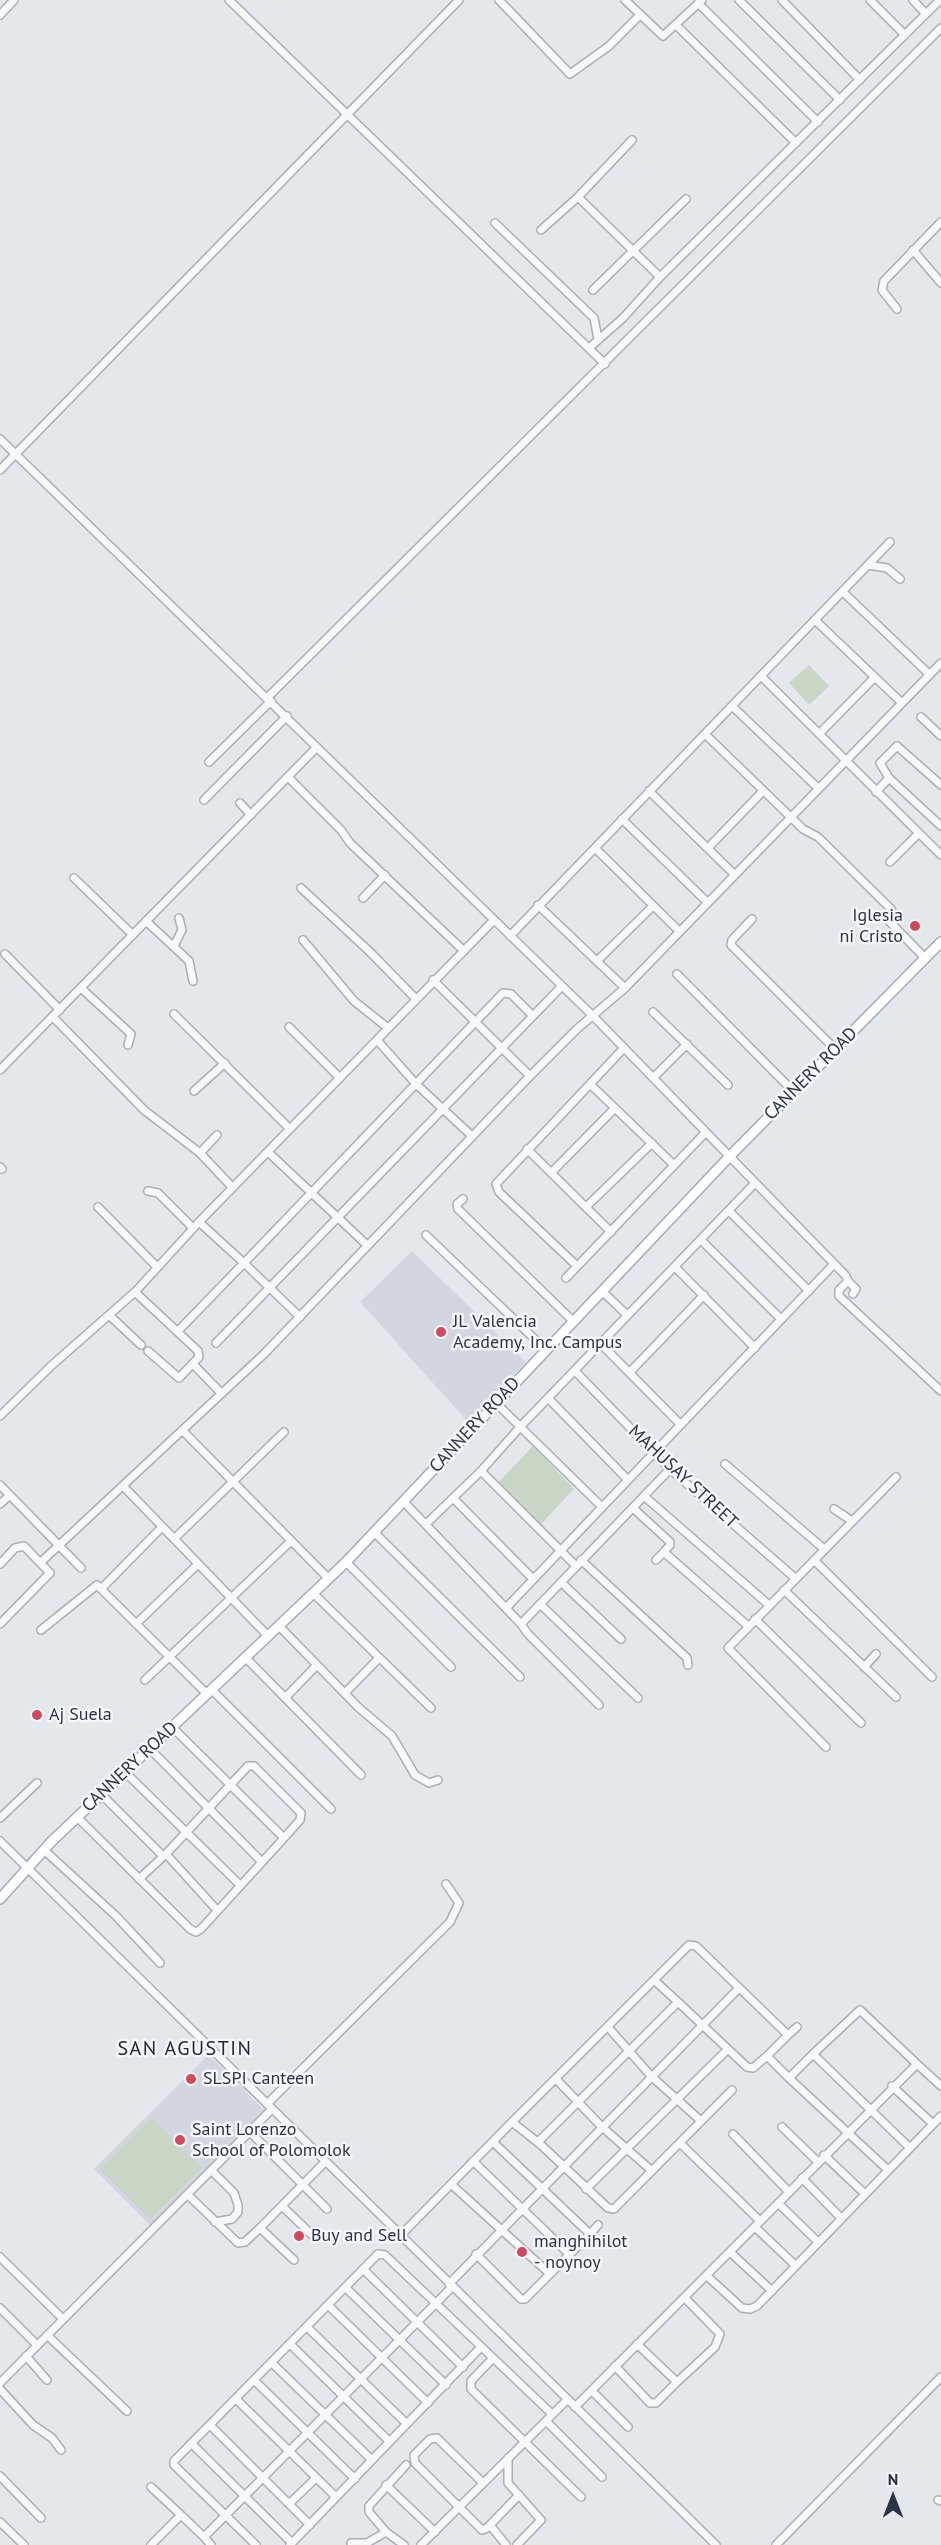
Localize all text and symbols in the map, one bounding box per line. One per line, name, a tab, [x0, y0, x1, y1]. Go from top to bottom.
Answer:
place label: Iglesia ni Cristo	[839, 905, 903, 948]
marker: Iglesia ni Cristo	[908, 919, 922, 933]
street label: CANNERY ROAD	[760, 1023, 862, 1125]
place label: JL Valencia Academy, Inc. Campus	[453, 1311, 622, 1354]
marker: JL Valencia Academy, Inc. Campus	[434, 1325, 448, 1339]
street label: CANNERY ROAD	[425, 1373, 525, 1477]
street label: MAHUSAY STREET	[624, 1421, 742, 1533]
place label: Aj Suela	[49, 1704, 112, 1726]
marker: Aj Suela	[30, 1708, 44, 1722]
street label: CANNERY ROAD	[78, 1717, 182, 1817]
district label: SAN AGUSTIN	[117, 2037, 253, 2061]
place label: SLSPI Canteen	[203, 2068, 314, 2090]
marker: SLSPI Canteen	[184, 2072, 198, 2086]
place label: Saint Lorenzo School of Polomolok	[192, 2119, 351, 2162]
marker: Saint Lorenzo School of Polomolok	[173, 2133, 187, 2147]
place label: Buy and Sell	[311, 2225, 407, 2247]
marker: Buy and Sell	[292, 2229, 306, 2243]
place label: manghihilot - noynoy	[534, 2231, 627, 2274]
marker: manghihilot - noynoy	[515, 2245, 529, 2259]
north arrow	[863, 2467, 923, 2527]
text: N	[888, 2469, 898, 2489]

